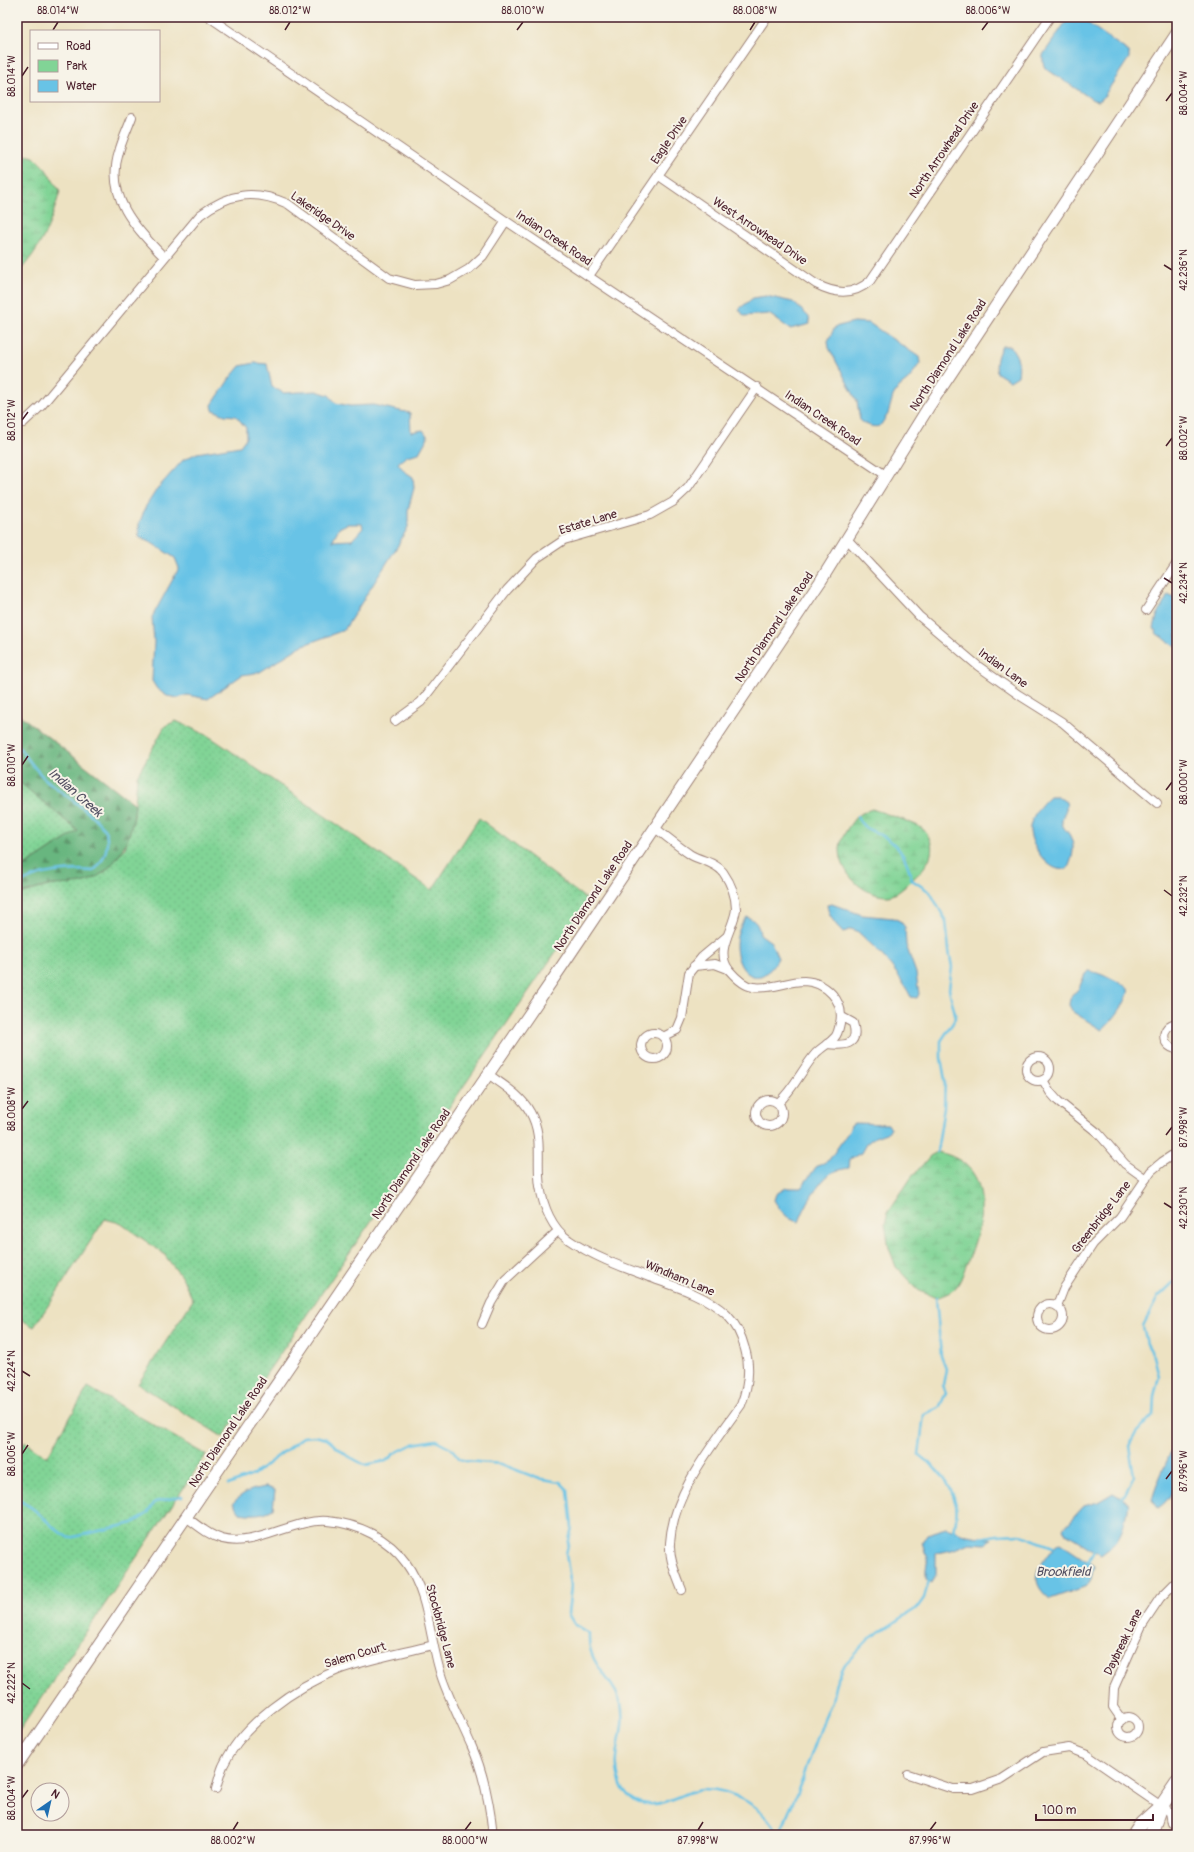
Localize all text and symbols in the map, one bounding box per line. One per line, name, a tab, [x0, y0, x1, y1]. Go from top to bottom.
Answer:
text: 88.014°W	[37, 5, 79, 17]
text: 88.012°W	[269, 5, 311, 17]
text: 88.010°W	[502, 5, 545, 17]
text: 88.008°W	[733, 5, 777, 17]
text: 88.006°W	[966, 5, 1011, 17]
legend	[30, 30, 160, 102]
text: Road	[66, 39, 91, 54]
text: 88.014°W	[6, 55, 18, 97]
text: Park	[66, 59, 87, 74]
text: 88.004°W	[1178, 70, 1190, 115]
text: Water	[66, 79, 97, 94]
street label: North Arrowhead Drive	[906, 99, 982, 202]
street label: Eagle Drive	[648, 113, 691, 167]
street label: Lakeridge Drive	[287, 189, 358, 244]
street label: West Arrowhead Drive	[710, 194, 810, 269]
street label: Indian Creek Road	[513, 207, 595, 269]
text: 42.236°N	[1178, 249, 1190, 291]
street label: North Diamond Lake Road	[907, 297, 990, 414]
street label: Indian Creek Road	[782, 387, 864, 449]
text: 88.012°W	[6, 399, 18, 441]
text: 88.002°W	[1178, 415, 1190, 460]
street label: Estate Lane	[557, 507, 619, 538]
text: 42.234°N	[1178, 562, 1190, 604]
street label: North Diamond Lake Road	[732, 569, 817, 685]
street label: Indian Lane	[975, 645, 1030, 691]
text: 88.010°W	[6, 743, 18, 786]
text: 88.000°W	[1178, 759, 1190, 805]
water label: Indian Creek	[45, 765, 107, 822]
street label: North Diamond Lake Road	[551, 838, 636, 954]
text: 42.232°N	[1178, 875, 1190, 917]
text: 88.008°W	[6, 1087, 18, 1131]
street label: North Diamond Lake Road	[369, 1106, 454, 1222]
text: 87.998°W	[1178, 1106, 1190, 1147]
street label: Greenbridge Lane	[1068, 1178, 1134, 1256]
text: 42.230°N	[1178, 1187, 1190, 1229]
street label: Windham Lane	[643, 1257, 717, 1300]
text: 42.224°N	[6, 1350, 18, 1392]
street label: North Diamond Lake Road	[186, 1374, 271, 1490]
text: 88.006°W	[6, 1431, 18, 1476]
text: 87.996°W	[1178, 1450, 1190, 1492]
water label: Brookfield	[1036, 1564, 1092, 1580]
street label: Stockbridge Lane	[422, 1582, 459, 1670]
street label: Daybreak Lane	[1101, 1607, 1146, 1678]
street label: Salem Court	[323, 1639, 388, 1672]
text: 42.222°N	[6, 1662, 18, 1704]
text: 88.004°W	[6, 1775, 18, 1820]
north arrow	[30, 1782, 70, 1822]
text: N	[49, 1787, 62, 1802]
scale bar	[1036, 1796, 1153, 1822]
text: 100 m	[1042, 1803, 1077, 1818]
text: 88.002°W	[211, 1835, 256, 1847]
text: 88.000°W	[442, 1835, 488, 1847]
text: 87.998°W	[678, 1835, 719, 1847]
text: 87.996°W	[909, 1835, 951, 1847]

